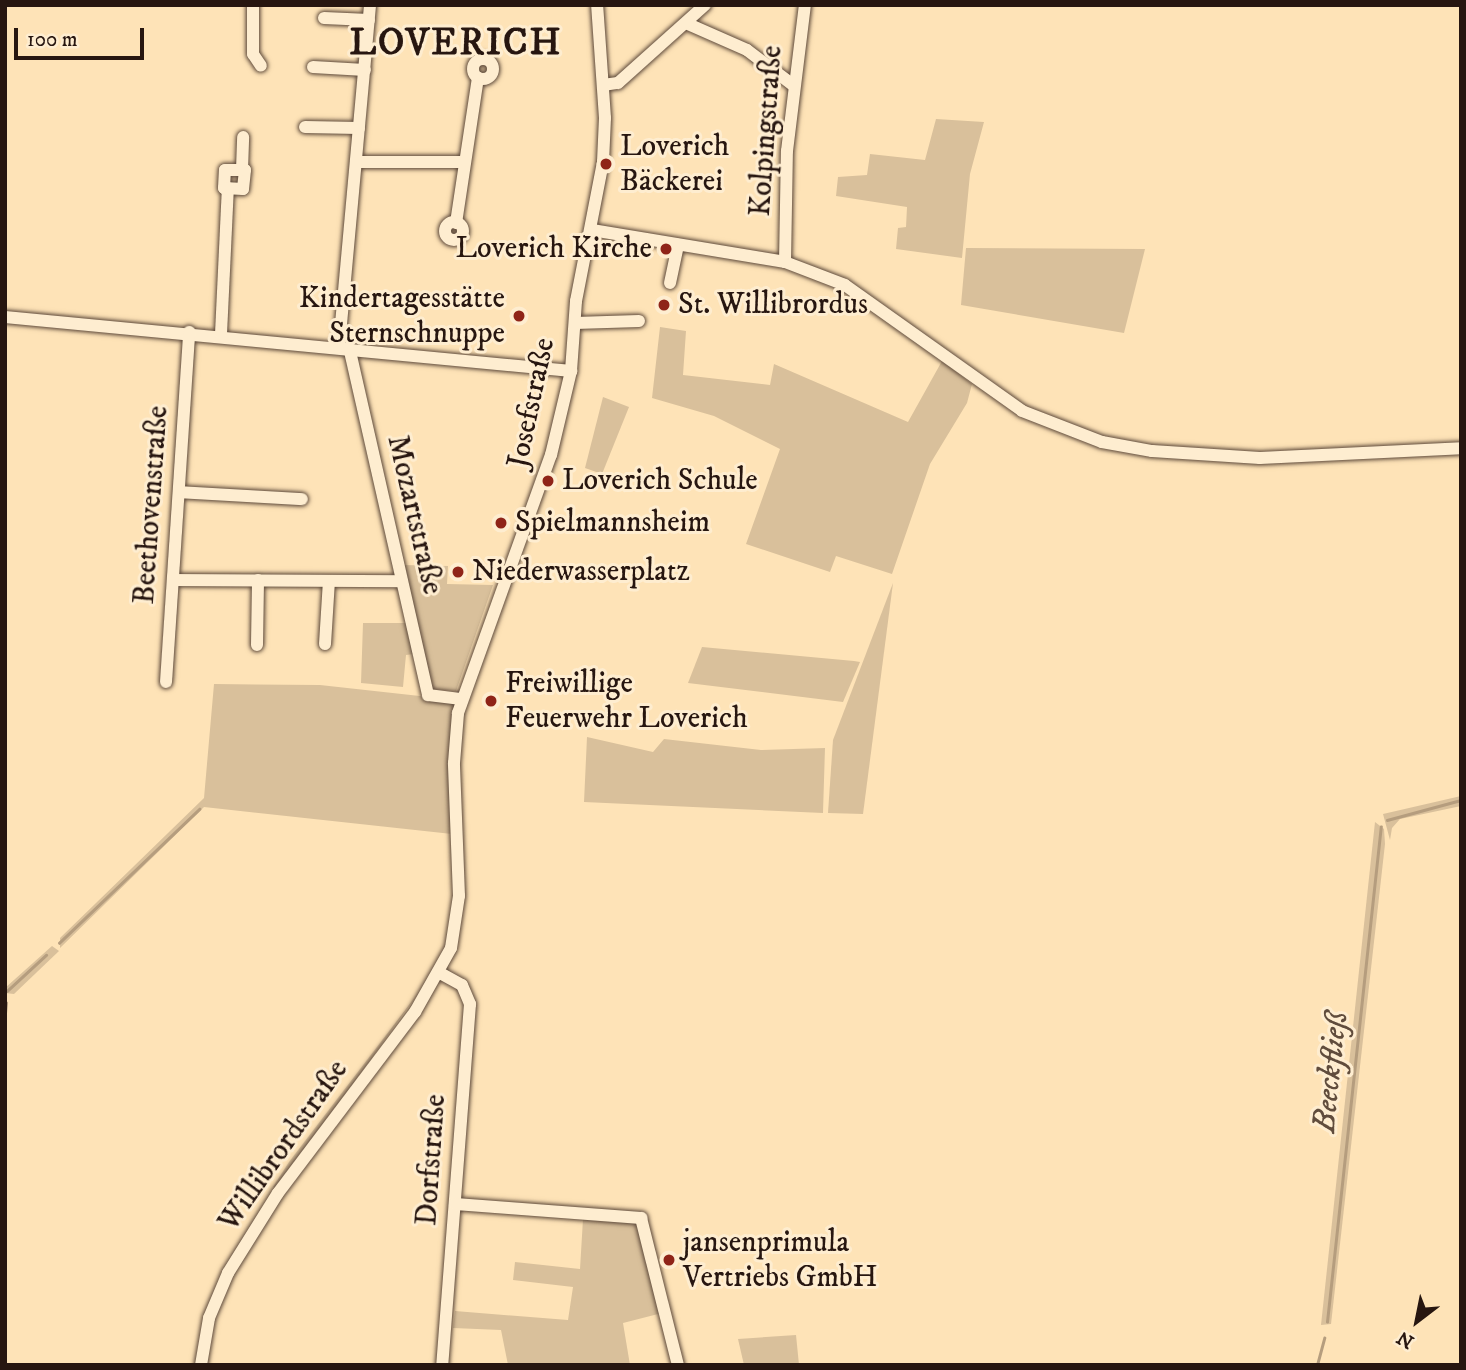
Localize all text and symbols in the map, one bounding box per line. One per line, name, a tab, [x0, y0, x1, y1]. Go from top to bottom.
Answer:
scale bar	[18, 14, 147, 58]
district label: LOVERICH	[350, 22, 562, 66]
text: 100 m	[27, 27, 78, 53]
street label: Kolpingstraße	[743, 44, 791, 218]
place label: Loverich Bäckerei	[620, 129, 729, 200]
marker: Loverich Bäckerei	[598, 156, 614, 172]
place label: Loverich Kirche	[455, 231, 652, 267]
marker: Loverich Kirche	[658, 241, 674, 257]
place label: Kindertagesstätte Sternschnuppe	[299, 281, 505, 352]
place label: St. Willibrordus	[678, 287, 868, 323]
marker: St. Willibrordus	[656, 297, 672, 313]
marker: Kindertagesstätte Sternschnuppe	[511, 308, 527, 324]
street label: Josefstraße	[501, 335, 563, 471]
street label: Beethovenstraße	[127, 405, 177, 605]
street label: Mozartstraße	[378, 432, 450, 598]
place label: Loverich Schule	[562, 463, 758, 499]
marker: Loverich Schule	[540, 473, 556, 489]
place label: Spielmannsheim	[515, 505, 710, 541]
marker: Spielmannsheim	[493, 515, 509, 531]
place label: Niederwasserplatz	[472, 554, 690, 590]
marker: Niederwasserplatz	[450, 564, 466, 580]
place label: Freiwillige Feuerwehr Loverich	[505, 666, 748, 736]
marker: Freiwillige Feuerwehr Loverich	[483, 693, 499, 709]
water label: Beeckfließ	[1306, 1010, 1356, 1134]
street label: Willibrordstraße	[212, 1053, 356, 1239]
street label: Dorfstraße	[409, 1093, 455, 1227]
place label: jansenprimula Vertriebs GmbH	[683, 1225, 878, 1296]
marker: jansenprimula Vertriebs GmbH	[661, 1252, 677, 1268]
north arrow	[1382, 1286, 1452, 1356]
text: N	[1393, 1325, 1418, 1353]

